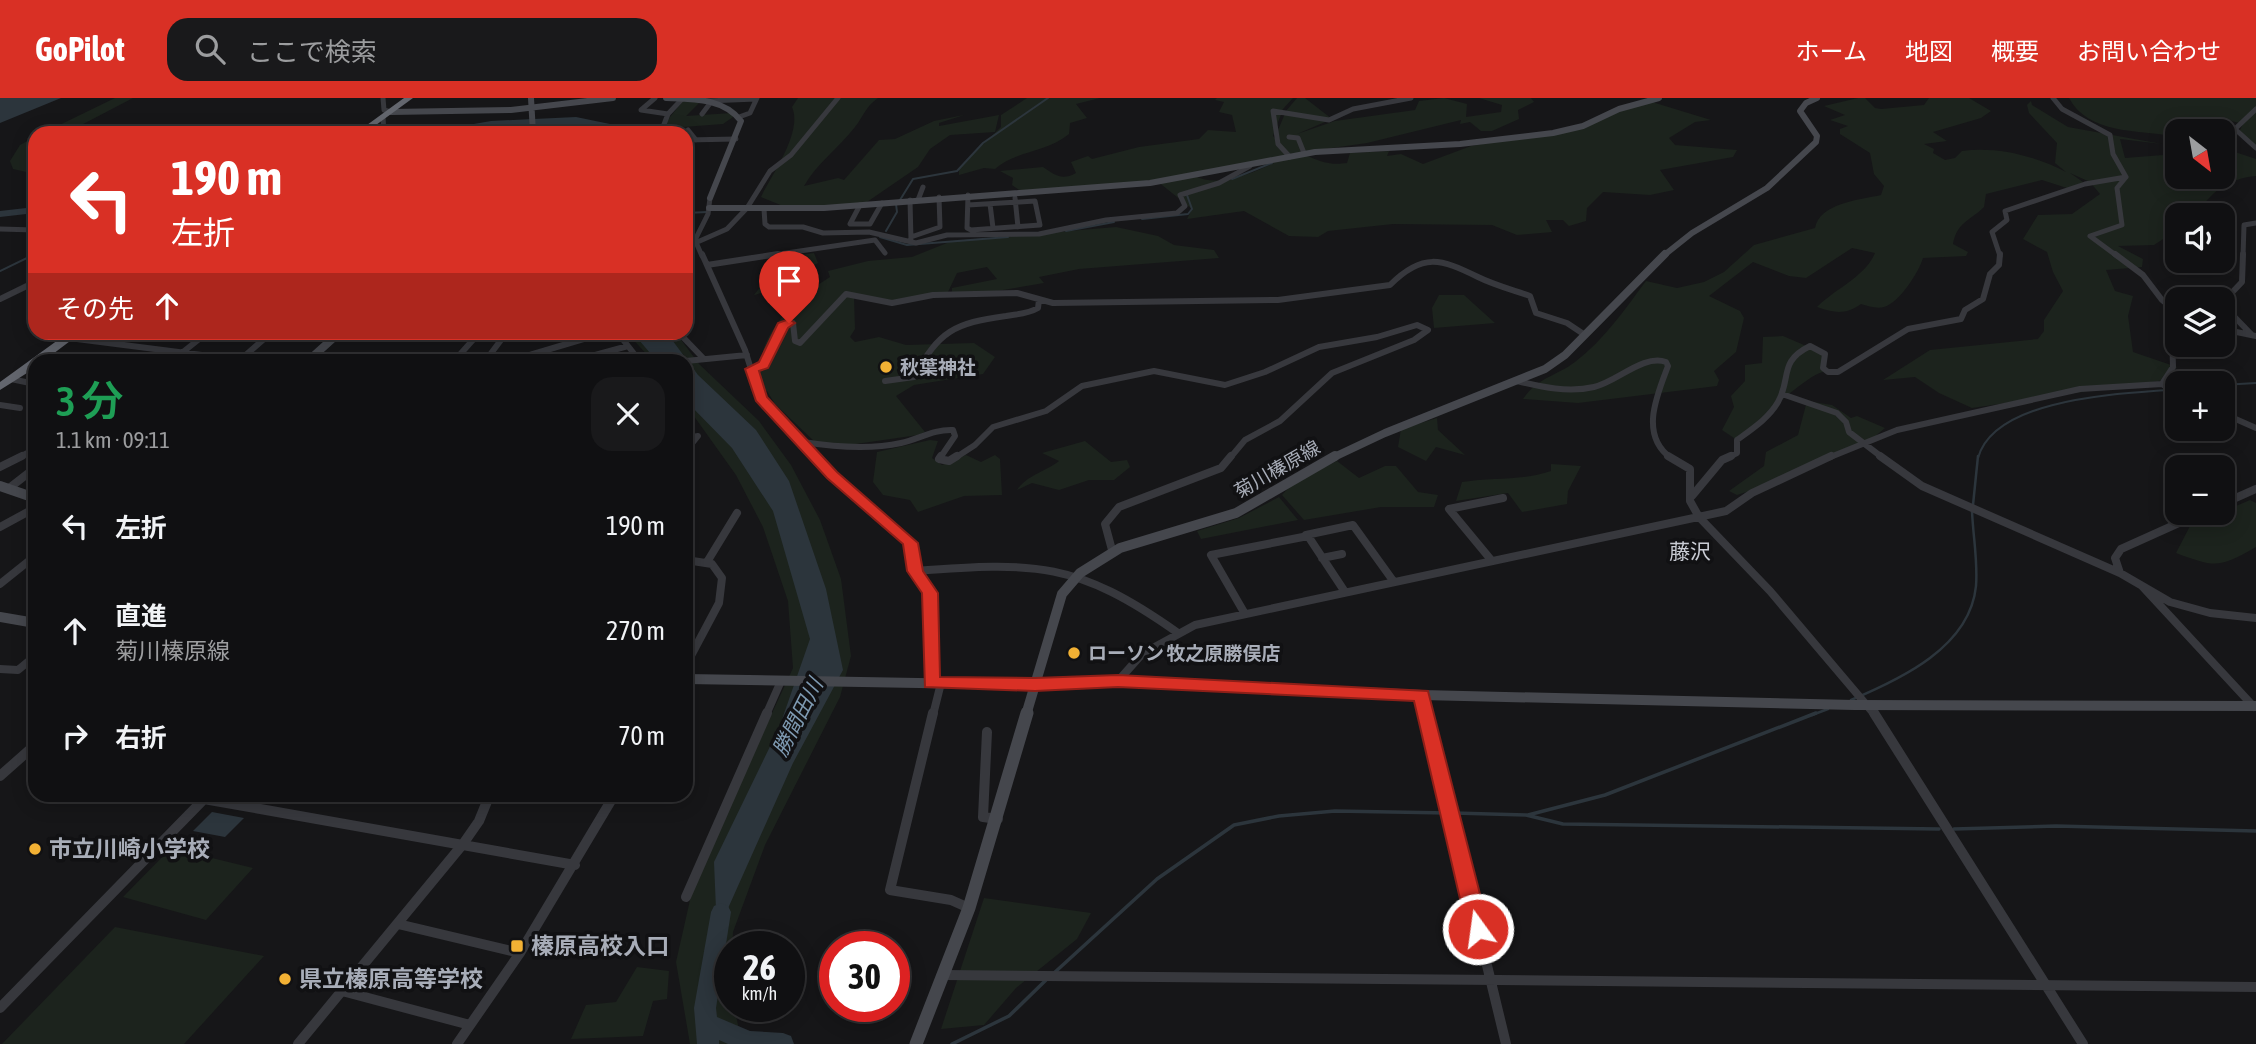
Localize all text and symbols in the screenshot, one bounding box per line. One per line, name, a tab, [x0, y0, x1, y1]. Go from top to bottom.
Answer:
search box	[167, 18, 657, 81]
text: GoPilot	[35, 30, 125, 68]
icon: search	[191, 30, 229, 68]
text: ここで検索	[247, 37, 377, 67]
text: ホーム	[1796, 38, 1867, 65]
text: 地図	[1905, 38, 1953, 65]
text: 概要	[1991, 38, 2039, 65]
text: お問い合わせ	[2077, 38, 2221, 65]
north arrow	[2165, 119, 2235, 189]
map controls	[2165, 119, 2235, 525]
text: 190 m	[171, 149, 282, 205]
icon: left	[56, 154, 147, 245]
button: sound	[2165, 203, 2235, 273]
text: 左折	[171, 214, 235, 251]
pin	[759, 251, 819, 323]
icon: arrive	[770, 262, 808, 300]
icon: ahead	[148, 287, 186, 325]
button: layers	[2165, 287, 2235, 357]
text: その先	[56, 294, 134, 324]
place label: 秋葉神社	[900, 356, 976, 378]
marker: 秋葉神社	[878, 359, 894, 375]
button: +	[2165, 371, 2235, 441]
text: 3 分	[56, 377, 124, 425]
button: close	[591, 377, 665, 451]
text: 1.1 km · 09:11	[56, 427, 170, 453]
street label: 菊川榛原線	[1230, 436, 1324, 502]
button: −	[2165, 455, 2235, 525]
icon: left	[56, 507, 94, 545]
text: 190 m	[606, 511, 665, 541]
text: 左折	[115, 513, 167, 543]
district label: 藤沢	[1669, 539, 1711, 563]
text: 直進	[115, 601, 167, 631]
icon: ahead	[56, 612, 94, 650]
text: 270 m	[606, 616, 665, 646]
text: 菊川榛原線	[115, 638, 230, 664]
place label: ローソン 牧之原勝俣店	[1088, 642, 1281, 664]
marker: ローソン 牧之原勝俣店	[1066, 645, 1082, 661]
water label: 勝間田川	[767, 672, 828, 760]
icon: right	[56, 717, 94, 755]
text: 70 m	[618, 721, 665, 751]
text: 右折	[115, 723, 167, 753]
place label: 市立川崎小学校	[49, 836, 210, 862]
marker: 市立川崎小学校	[27, 841, 43, 857]
position arrow	[1441, 892, 1515, 966]
speed limit sign: 30	[819, 931, 910, 1022]
place label: 榛原高校入口	[531, 933, 669, 959]
marker: 榛原高校入口	[509, 938, 525, 954]
text: 26	[743, 947, 776, 987]
place label: 県立榛原高等学校	[299, 966, 483, 992]
marker: 県立榛原高等学校	[277, 971, 293, 987]
text: km/h	[742, 983, 777, 1004]

